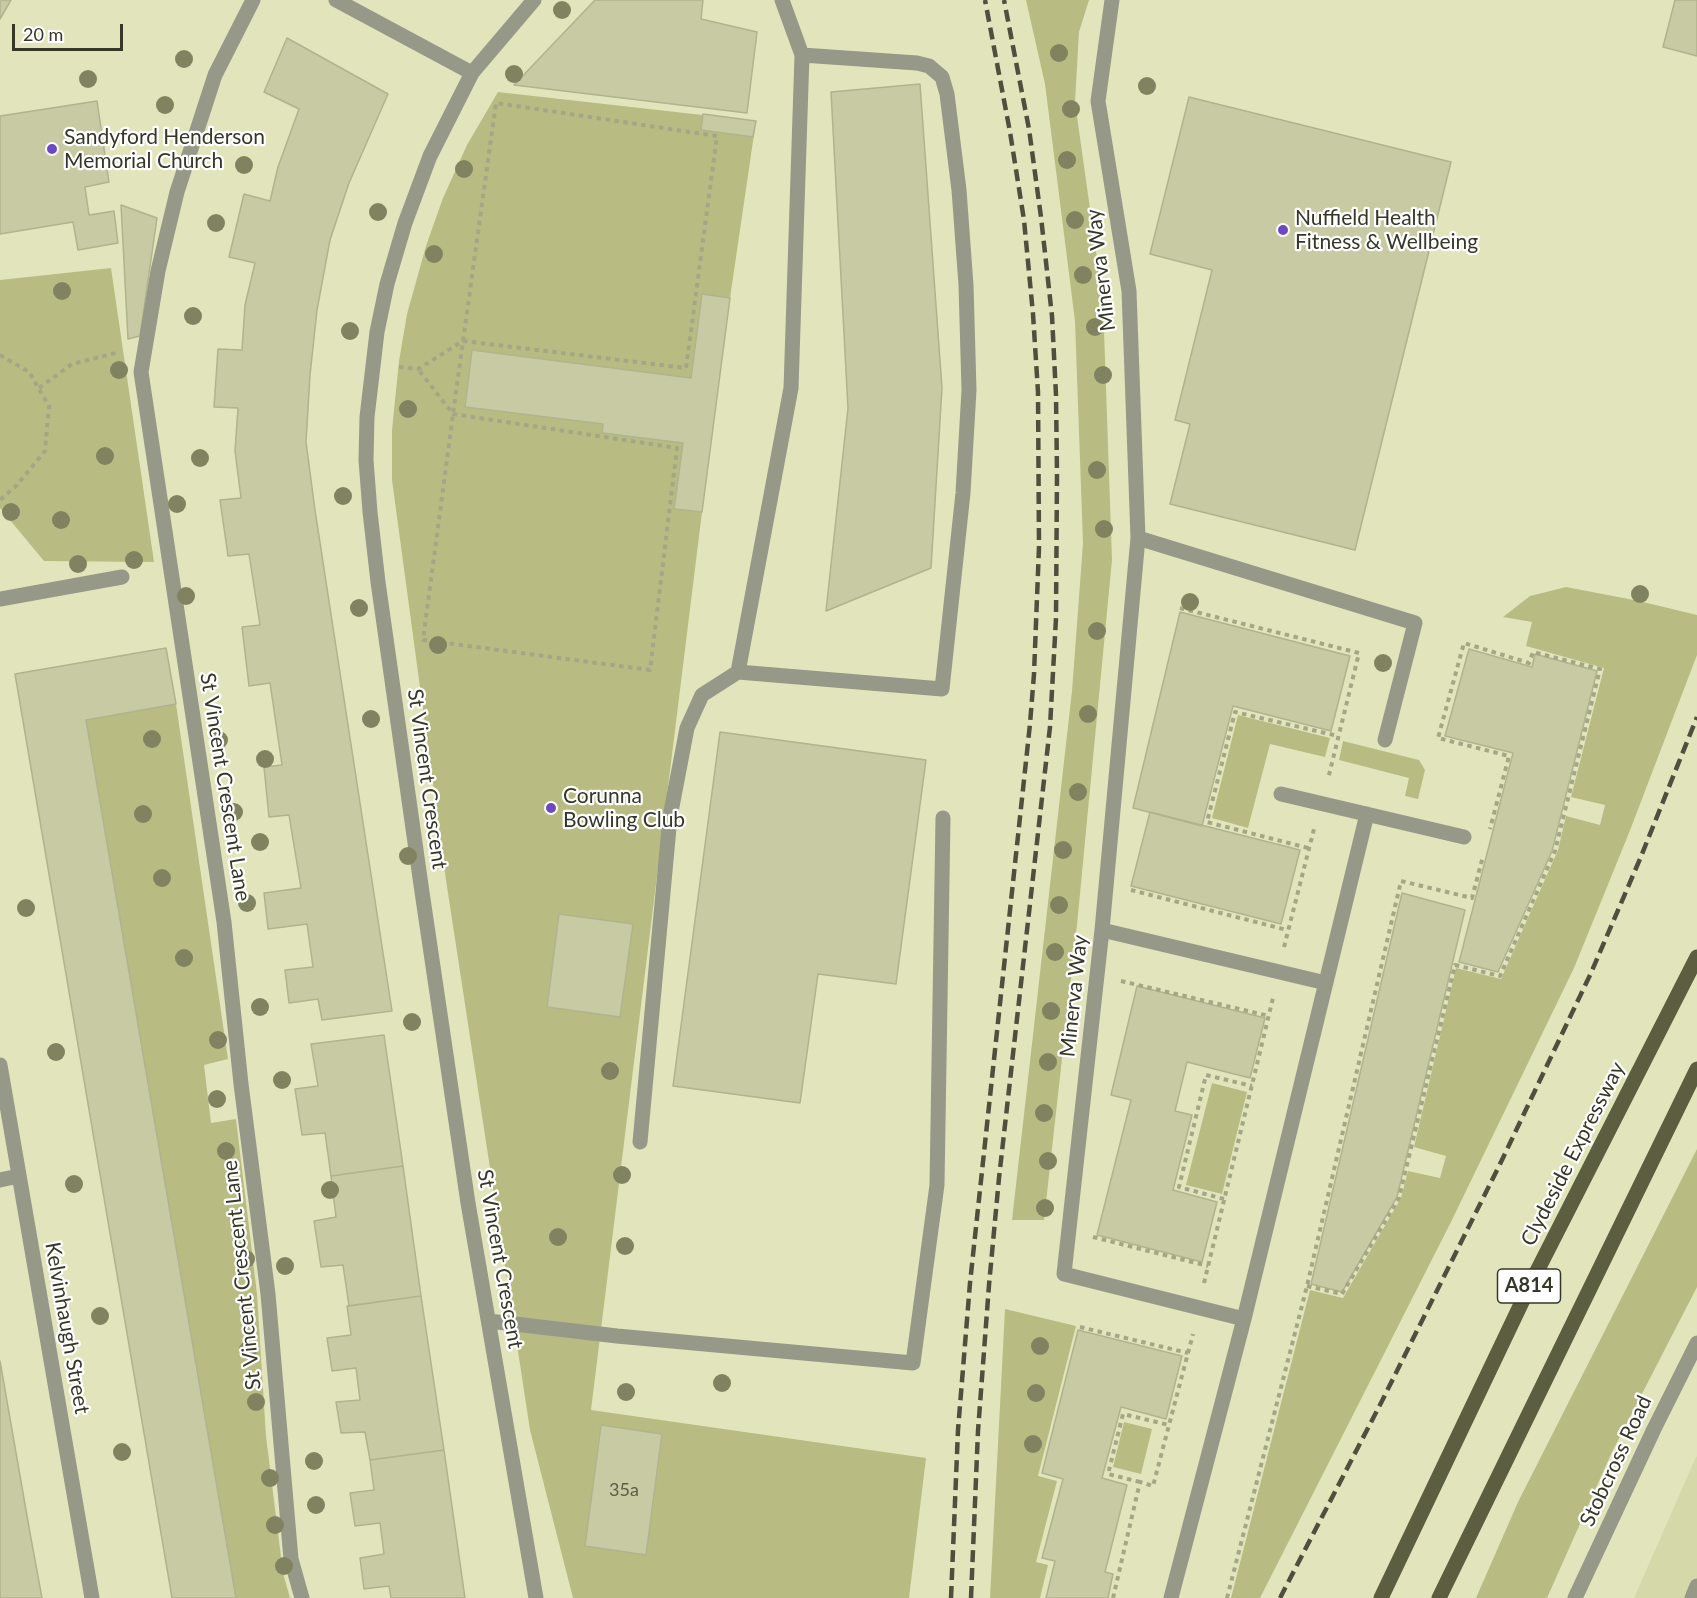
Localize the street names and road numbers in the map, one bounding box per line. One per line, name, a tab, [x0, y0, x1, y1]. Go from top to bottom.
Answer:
street label: Minerva Way	[1081, 208, 1121, 332]
street label: St Vincent Crescent Lane	[194, 671, 256, 903]
street label: St Vincent Crescent	[402, 687, 452, 871]
street label: Minerva Way	[1055, 934, 1093, 1058]
street label: Clydeside Expressway	[1516, 1058, 1630, 1250]
street label: St Vincent Crescent Lane	[217, 1159, 267, 1391]
street label: St Vincent Crescent	[472, 1167, 528, 1351]
street label: Kelvinhaugh Street	[39, 1240, 95, 1416]
road number: A814	[1498, 1269, 1561, 1303]
street label: Stobcross Road	[1575, 1392, 1657, 1530]

